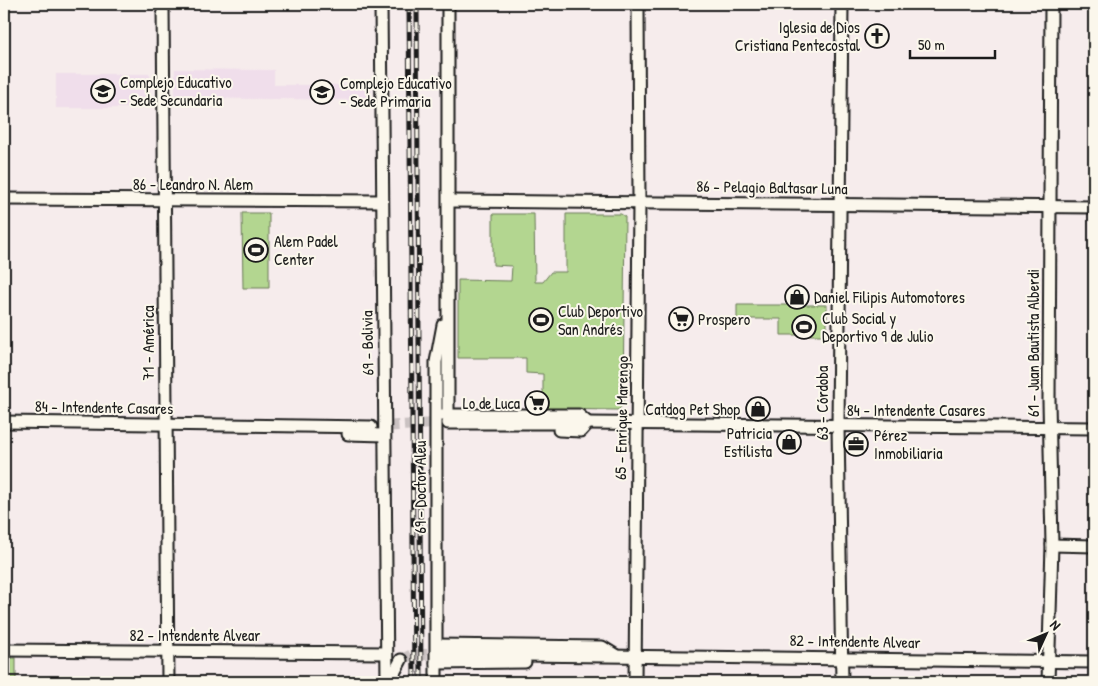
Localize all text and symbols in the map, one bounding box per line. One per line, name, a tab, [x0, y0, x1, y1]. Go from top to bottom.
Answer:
place label: Iglesia de Dios Cristiana Pentecostal	[735, 16, 861, 56]
church icon: Iglesia de Dios Cristiana Pentecostal	[864, 23, 890, 49]
scale bar	[910, 28, 996, 60]
text: 50 m	[918, 34, 945, 55]
place label: Complejo Educativo - Sede Secundaria	[120, 71, 232, 111]
place label: Complejo Educativo - Sede Primaria	[340, 72, 452, 112]
school or university icon: Complejo Educativo - Sede Secundaria	[90, 78, 116, 104]
school or university icon: Complejo Educativo - Sede Primaria	[309, 79, 335, 105]
street label: 86 - Leandro N. Alem	[133, 173, 253, 195]
street label: 86 - Pelagio Baltasar Luna	[696, 175, 848, 199]
place label: Alem Padel Center	[274, 230, 339, 270]
sports icon: Alem Padel Center	[243, 237, 269, 263]
street label: 61 - Juan Bautista Alberdi	[1022, 269, 1044, 417]
shop icon: Daniel Filipis Automotores	[784, 284, 810, 310]
place label: Daniel Filipis Automotores	[814, 286, 965, 308]
place label: Club Deportivo San Andrés	[558, 300, 644, 340]
street label: 71 - América	[137, 306, 159, 380]
supermarket icon: Prospero	[668, 306, 694, 332]
sports icon: Club Deportivo San Andrés	[528, 307, 554, 333]
place label: Club Social y Deportivo 9 de Julio	[822, 307, 934, 347]
place label: Prospero	[698, 308, 751, 330]
street label: 69 - Bolivia	[355, 310, 379, 376]
sports icon: Club Social y Deportivo 9 de Julio	[791, 314, 817, 340]
street label: 65 - Enrique Marengo	[609, 355, 633, 480]
street label: 63 - Córdoba	[811, 366, 833, 440]
supermarket icon: Lo de Luca	[524, 390, 550, 416]
place label: Lo de Luca	[463, 392, 520, 414]
street label: 84 - Intendente Casares	[35, 395, 173, 419]
shop icon: Catdog Pet Shop	[745, 396, 771, 422]
place label: Catdog Pet Shop	[645, 398, 740, 420]
street label: 84 - Intendente Casares	[847, 399, 985, 421]
place label: Patricia Estilista	[724, 422, 772, 462]
place label: Pérez Inmobiliaria	[874, 424, 943, 464]
shop icon: Patricia Estilista	[776, 429, 802, 455]
office icon: Pérez Inmobiliaria	[843, 431, 869, 457]
street label: 69 - Doctor Aleu	[409, 440, 431, 533]
north arrow	[1020, 608, 1070, 658]
text: N	[1046, 615, 1066, 634]
street label: 82 - Intendente Alvear	[130, 624, 261, 646]
street label: 82 - Intendente Alvear	[789, 629, 921, 653]

